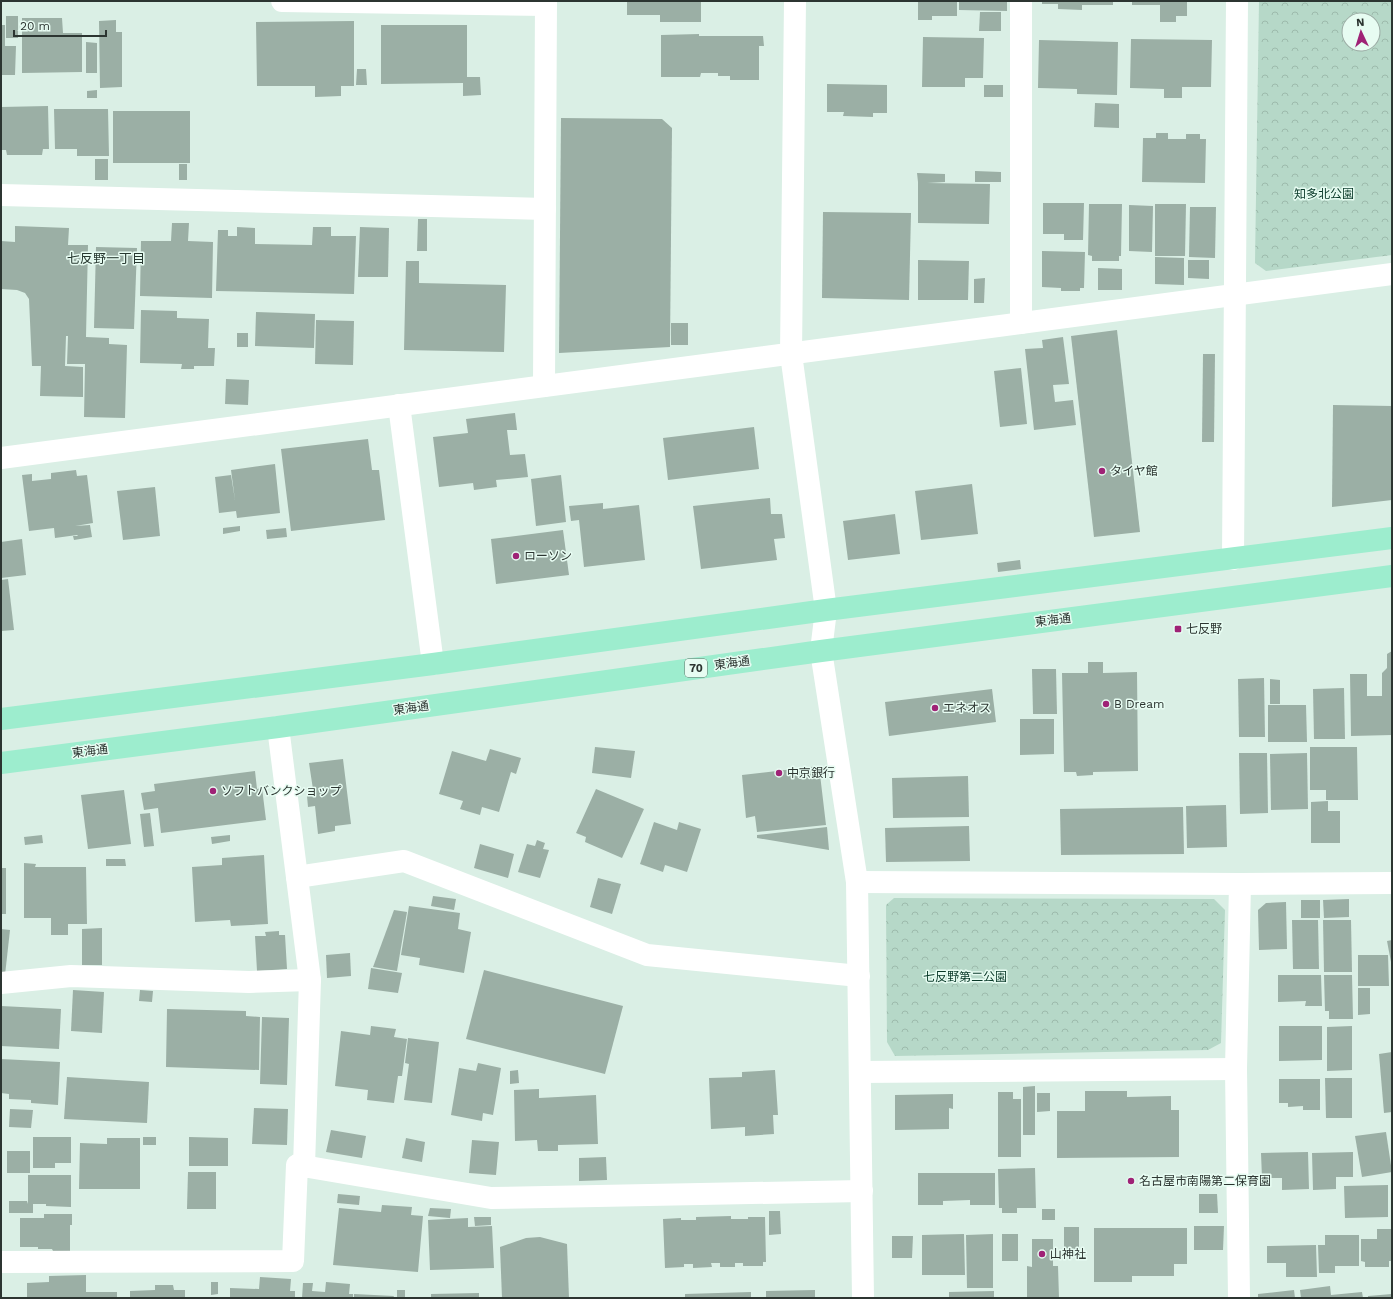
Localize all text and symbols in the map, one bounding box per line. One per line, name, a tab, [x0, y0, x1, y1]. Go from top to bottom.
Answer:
scale bar	[14, 12, 106, 38]
north arrow	[1341, 12, 1381, 52]
text: N	[1356, 16, 1365, 29]
text: 20 m	[20, 19, 50, 33]
park label: 知多北公園	[1294, 187, 1354, 201]
district label: 七反野一丁目	[67, 251, 145, 266]
place label: タイヤ館	[1110, 464, 1158, 478]
marker: タイヤ館	[1097, 466, 1107, 476]
place label: ローソン	[524, 549, 572, 563]
marker: ローソン	[511, 551, 521, 561]
street label: 東海通	[1034, 611, 1072, 629]
place label: 七反野	[1186, 622, 1222, 636]
marker: 七反野	[1173, 624, 1183, 634]
street label: 東海通	[713, 654, 751, 672]
road number: 70	[685, 659, 707, 677]
place label: B Dream	[1114, 697, 1164, 711]
street label: 東海通	[392, 699, 430, 717]
marker: B Dream	[1101, 699, 1111, 709]
place label: エネオス	[943, 701, 991, 715]
marker: エネオス	[930, 703, 940, 713]
street label: 東海通	[71, 742, 109, 760]
place label: 中京銀行	[787, 766, 835, 780]
marker: 中京銀行	[774, 768, 784, 778]
place label: ソフトバンクショップ	[221, 784, 342, 798]
marker: ソフトバンクショップ	[208, 786, 218, 796]
park label: 七反野第二公園	[923, 970, 1007, 984]
place label: 名古屋市南陽第二保育園	[1139, 1174, 1271, 1188]
marker: 名古屋市南陽第二保育園	[1126, 1176, 1136, 1186]
place label: 山神社	[1050, 1247, 1086, 1261]
marker: 山神社	[1037, 1249, 1047, 1259]

